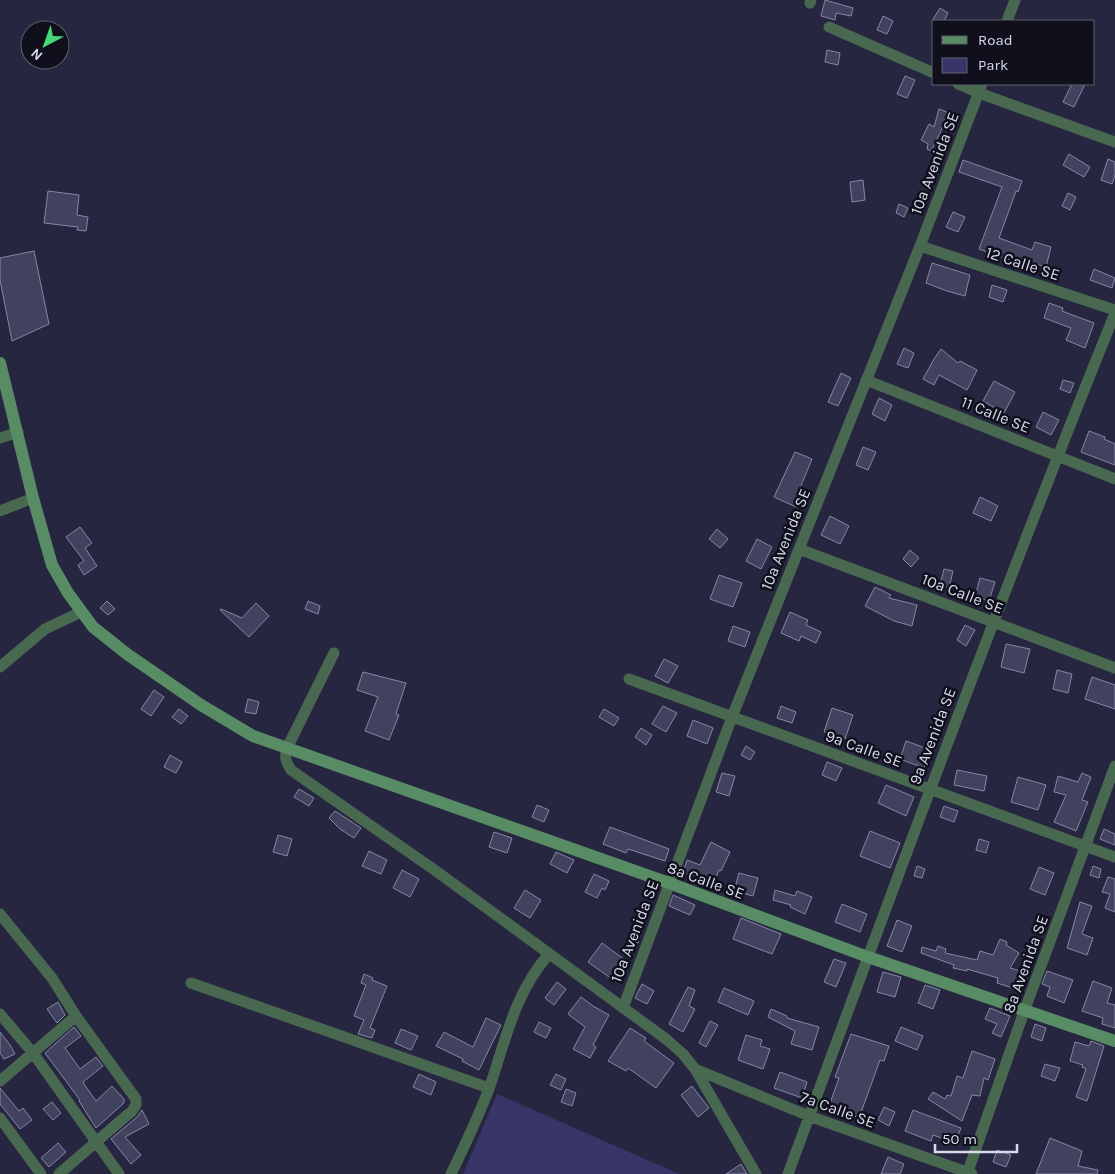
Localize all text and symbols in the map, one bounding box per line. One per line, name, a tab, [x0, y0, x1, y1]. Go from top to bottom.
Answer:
north arrow	[20, 20, 70, 70]
legend	[932, 20, 1095, 85]
text: Road	[978, 31, 1013, 49]
text: N	[27, 45, 46, 64]
text: Park	[978, 56, 1008, 74]
street label: 10a Avenida SE	[906, 110, 963, 217]
street label: 12 Calle SE	[983, 243, 1062, 284]
street label: 11 Calle SE	[959, 392, 1033, 437]
street label: 10a Avenida SE	[756, 486, 814, 593]
street label: 10a Calle SE	[919, 569, 1006, 618]
street label: 9a Avenida SE	[905, 685, 960, 787]
street label: 9a Calle SE	[823, 726, 905, 771]
street label: 8a Calle SE	[665, 858, 747, 903]
street label: 10a Avenida SE	[606, 878, 663, 985]
street label: 8a Avenida SE	[999, 913, 1052, 1016]
street label: 7a Calle SE	[798, 1087, 878, 1132]
scale bar	[935, 1122, 1018, 1154]
text: 50 m	[942, 1130, 977, 1148]

